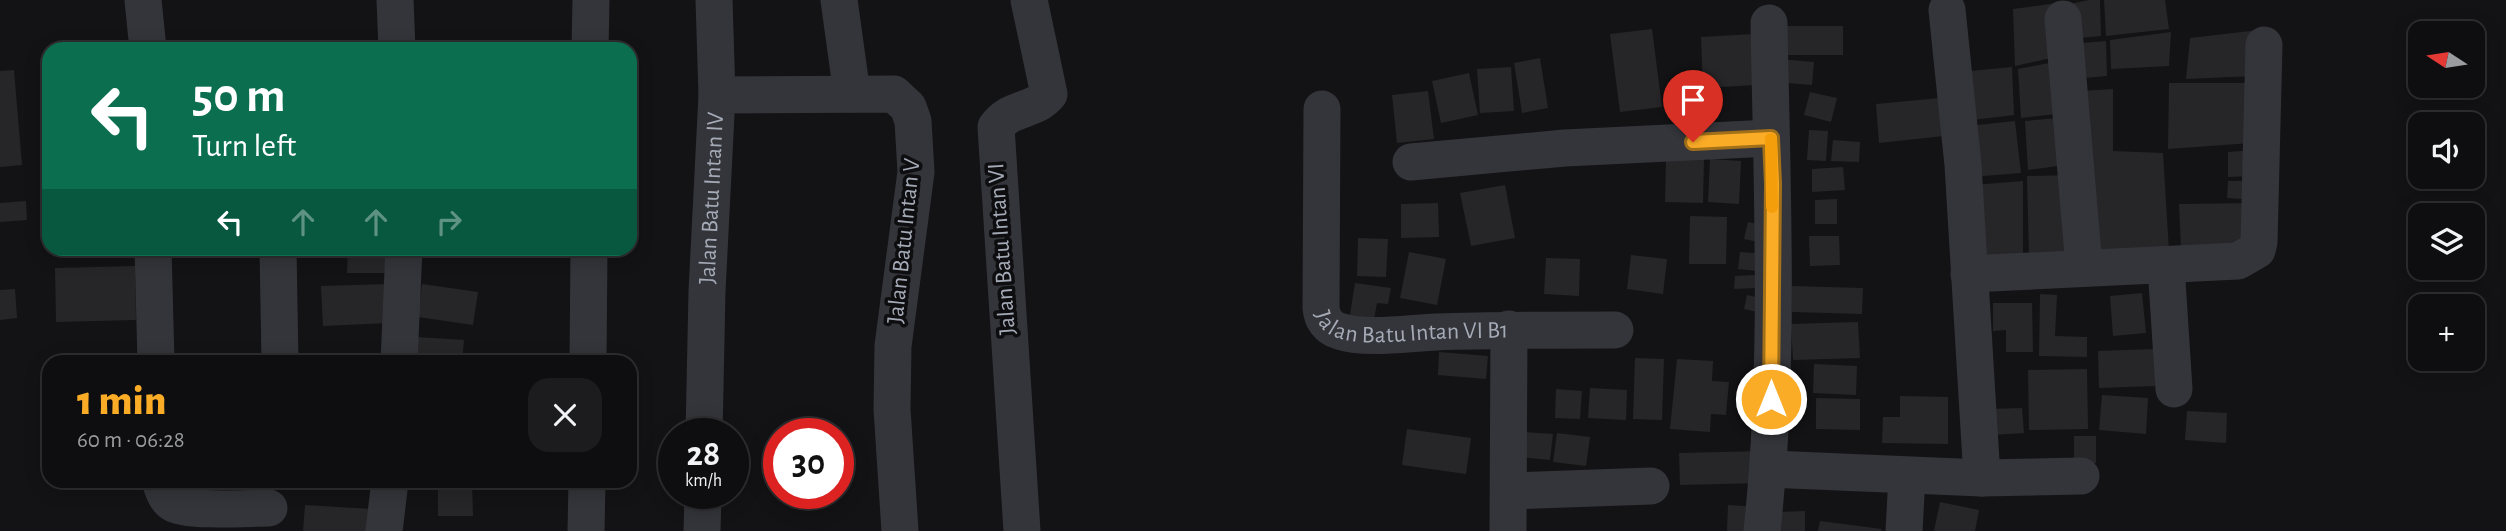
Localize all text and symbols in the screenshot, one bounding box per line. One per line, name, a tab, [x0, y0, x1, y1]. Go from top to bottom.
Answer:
north arrow	[2408, 21, 2485, 98]
map controls	[2408, 21, 2485, 371]
icon: left	[77, 70, 168, 161]
pin	[1663, 70, 1723, 142]
text: 50 m	[192, 72, 286, 121]
icon: arrive	[1674, 81, 1712, 119]
street label: Jalan Batu Intan IV	[695, 111, 728, 285]
button: sound	[2408, 112, 2485, 189]
text: Turn left	[192, 130, 296, 162]
street label: Jalan Batu Intan V	[883, 157, 925, 325]
street label: Jalan Batu Intan VI	[984, 162, 1020, 336]
icon: left	[211, 203, 249, 241]
icon: ahead	[284, 203, 322, 241]
icon: ahead	[357, 203, 395, 241]
icon: right	[430, 203, 468, 241]
button: layers	[2408, 203, 2485, 280]
button: +	[2408, 294, 2485, 371]
street label: Jalan Batu Intan VI B1	[1310, 308, 1508, 348]
position arrow	[1734, 362, 1808, 436]
button: close	[528, 378, 602, 452]
text: 1 min	[77, 380, 166, 422]
speed limit sign: 30	[763, 418, 854, 509]
text: 60 m · 06:28	[77, 429, 185, 452]
text: 28	[687, 437, 720, 472]
text: km/h	[685, 472, 722, 490]

